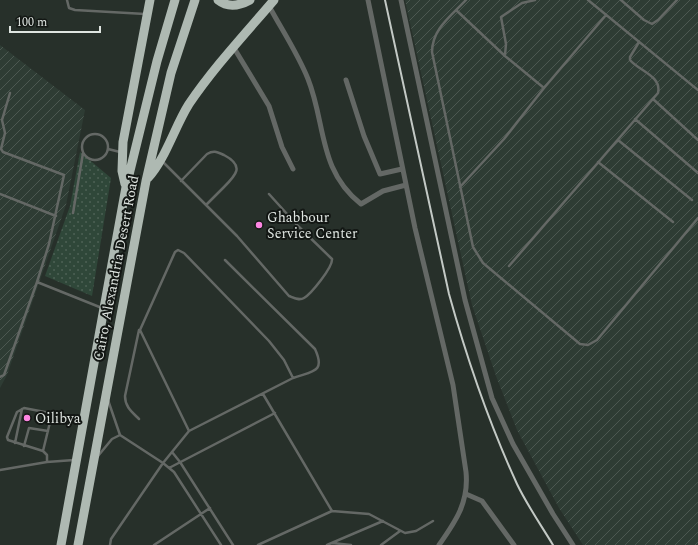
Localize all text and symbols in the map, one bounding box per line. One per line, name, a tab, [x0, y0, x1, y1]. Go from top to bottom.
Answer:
scale bar	[10, 8, 100, 34]
text: 100 m	[16, 13, 47, 32]
street label: Cairo, Alexandria Desert Road	[88, 173, 144, 363]
place label: Ghabbour Service Center	[267, 207, 358, 244]
marker: Ghabbour Service Center	[254, 220, 264, 230]
place label: Oilibya	[35, 408, 81, 429]
marker: Oilibya	[22, 413, 32, 423]

